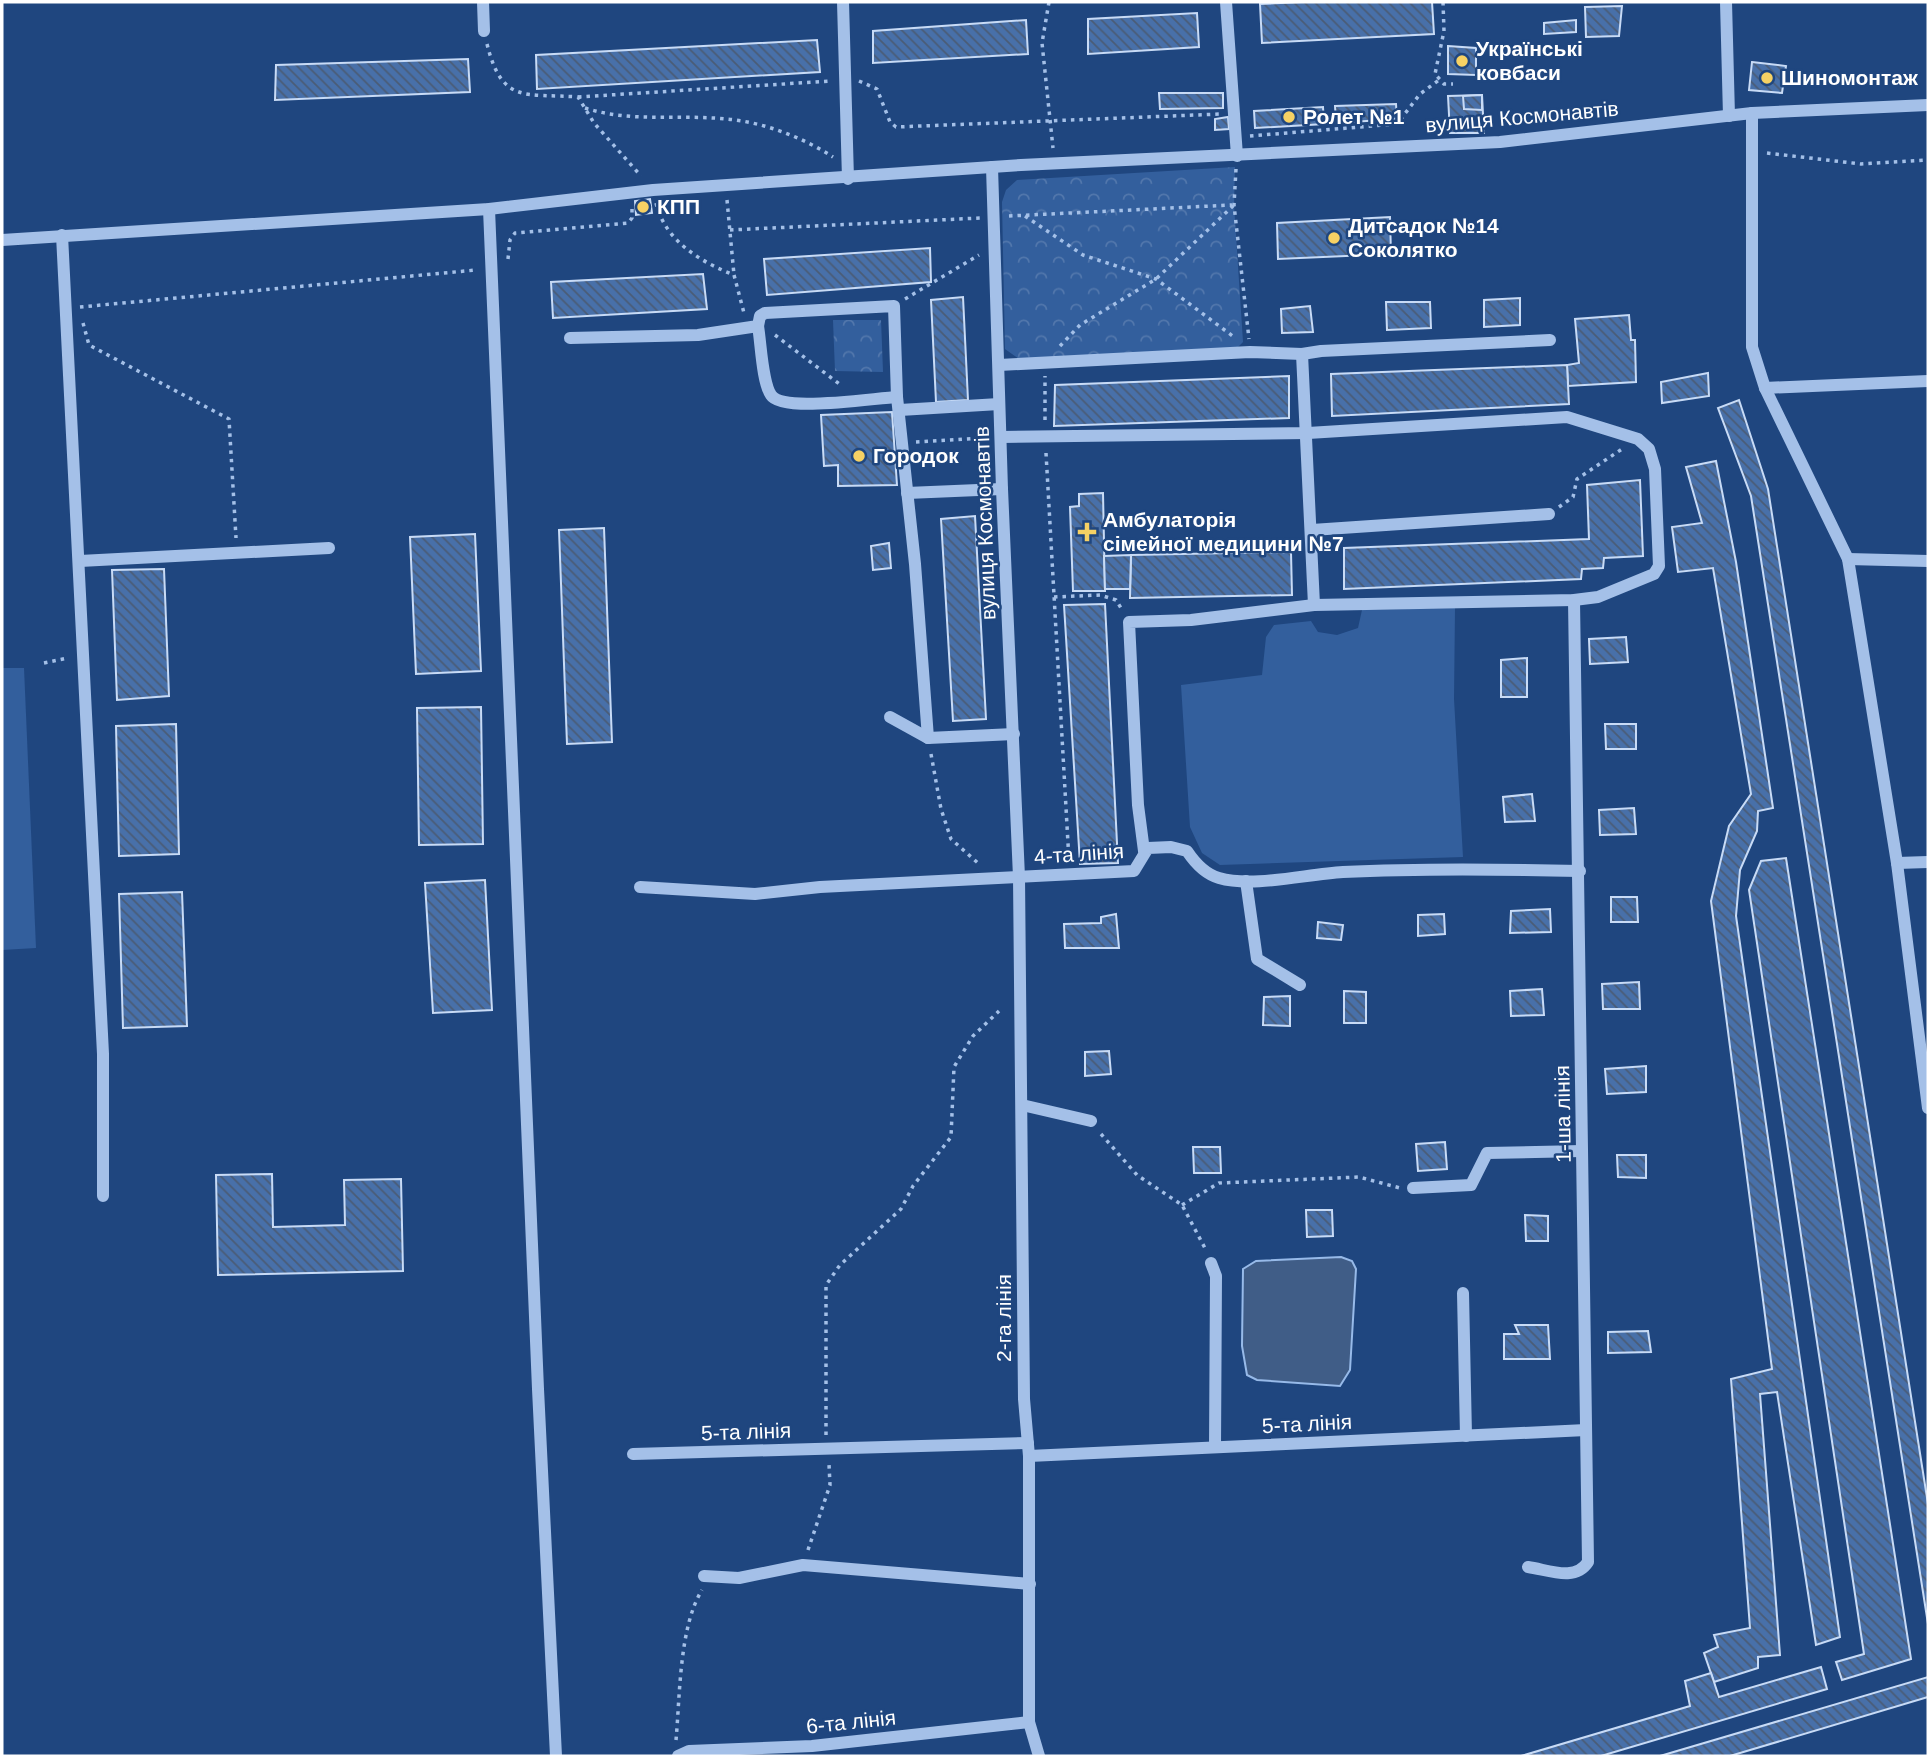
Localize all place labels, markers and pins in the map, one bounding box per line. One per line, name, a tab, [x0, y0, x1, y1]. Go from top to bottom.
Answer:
place label: Українські ковбаси	[1476, 37, 1583, 84]
marker: Українські ковбаси	[1454, 53, 1470, 69]
place label: Шиномонтаж	[1781, 66, 1919, 89]
marker: Шиномонтаж	[1759, 70, 1775, 86]
place label: Ролет №1	[1303, 105, 1405, 128]
marker: Ролет №1	[1281, 109, 1297, 125]
place label: КПП	[657, 195, 700, 218]
marker: КПП	[635, 199, 651, 215]
place label: Дитсадок №14 Соколятко	[1348, 214, 1499, 261]
marker: Дитсадок №14 Соколятко	[1326, 230, 1342, 246]
place label: Городок	[873, 444, 959, 467]
marker: Городок	[851, 448, 867, 464]
place label: Амбулаторія сімейної медицини №7	[1103, 508, 1344, 555]
marker: Амбулаторія сімейної медицини №7	[1077, 522, 1097, 542]

